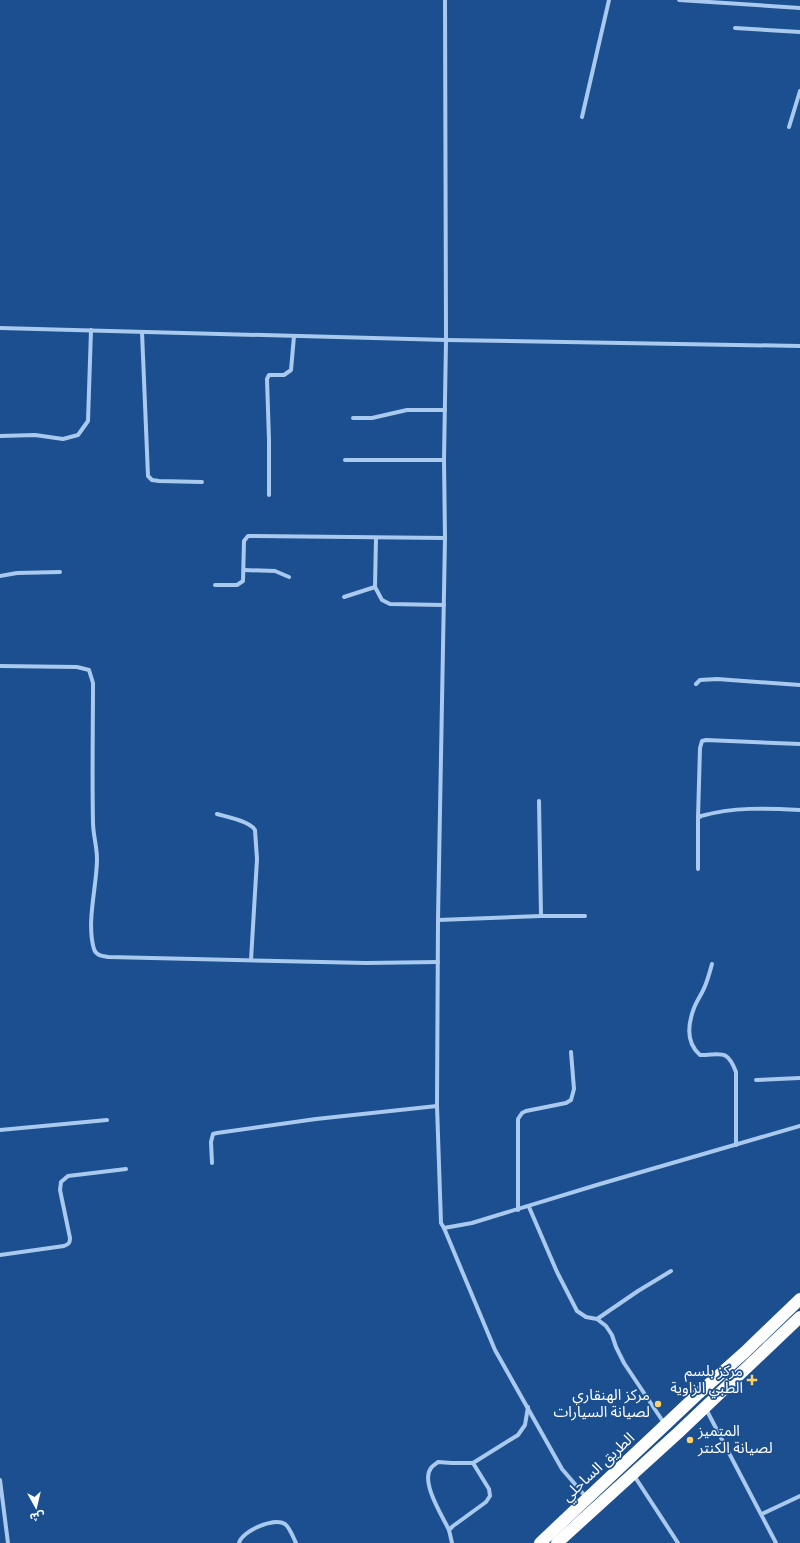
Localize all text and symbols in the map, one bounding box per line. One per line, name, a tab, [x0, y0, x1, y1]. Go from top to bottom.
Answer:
place label: مركز بلسم الطبي الزاوية	[670, 1362, 743, 1399]
marker: مركز بلسم الطبي الزاوية	[746, 1374, 758, 1386]
place label: مركز الهنقاري لصيانة السيارات	[553, 1386, 650, 1421]
marker: مركز الهنقاري لصيانة السيارات	[653, 1399, 663, 1409]
place label: المتميز لصيانة الكنتر	[697, 1422, 773, 1457]
street label: الطريق الساحلي	[558, 1429, 640, 1507]
marker: المتميز لصيانة الكنتر	[685, 1435, 695, 1445]
north arrow	[16, 1487, 56, 1527]
text: ش	[29, 1509, 46, 1525]

